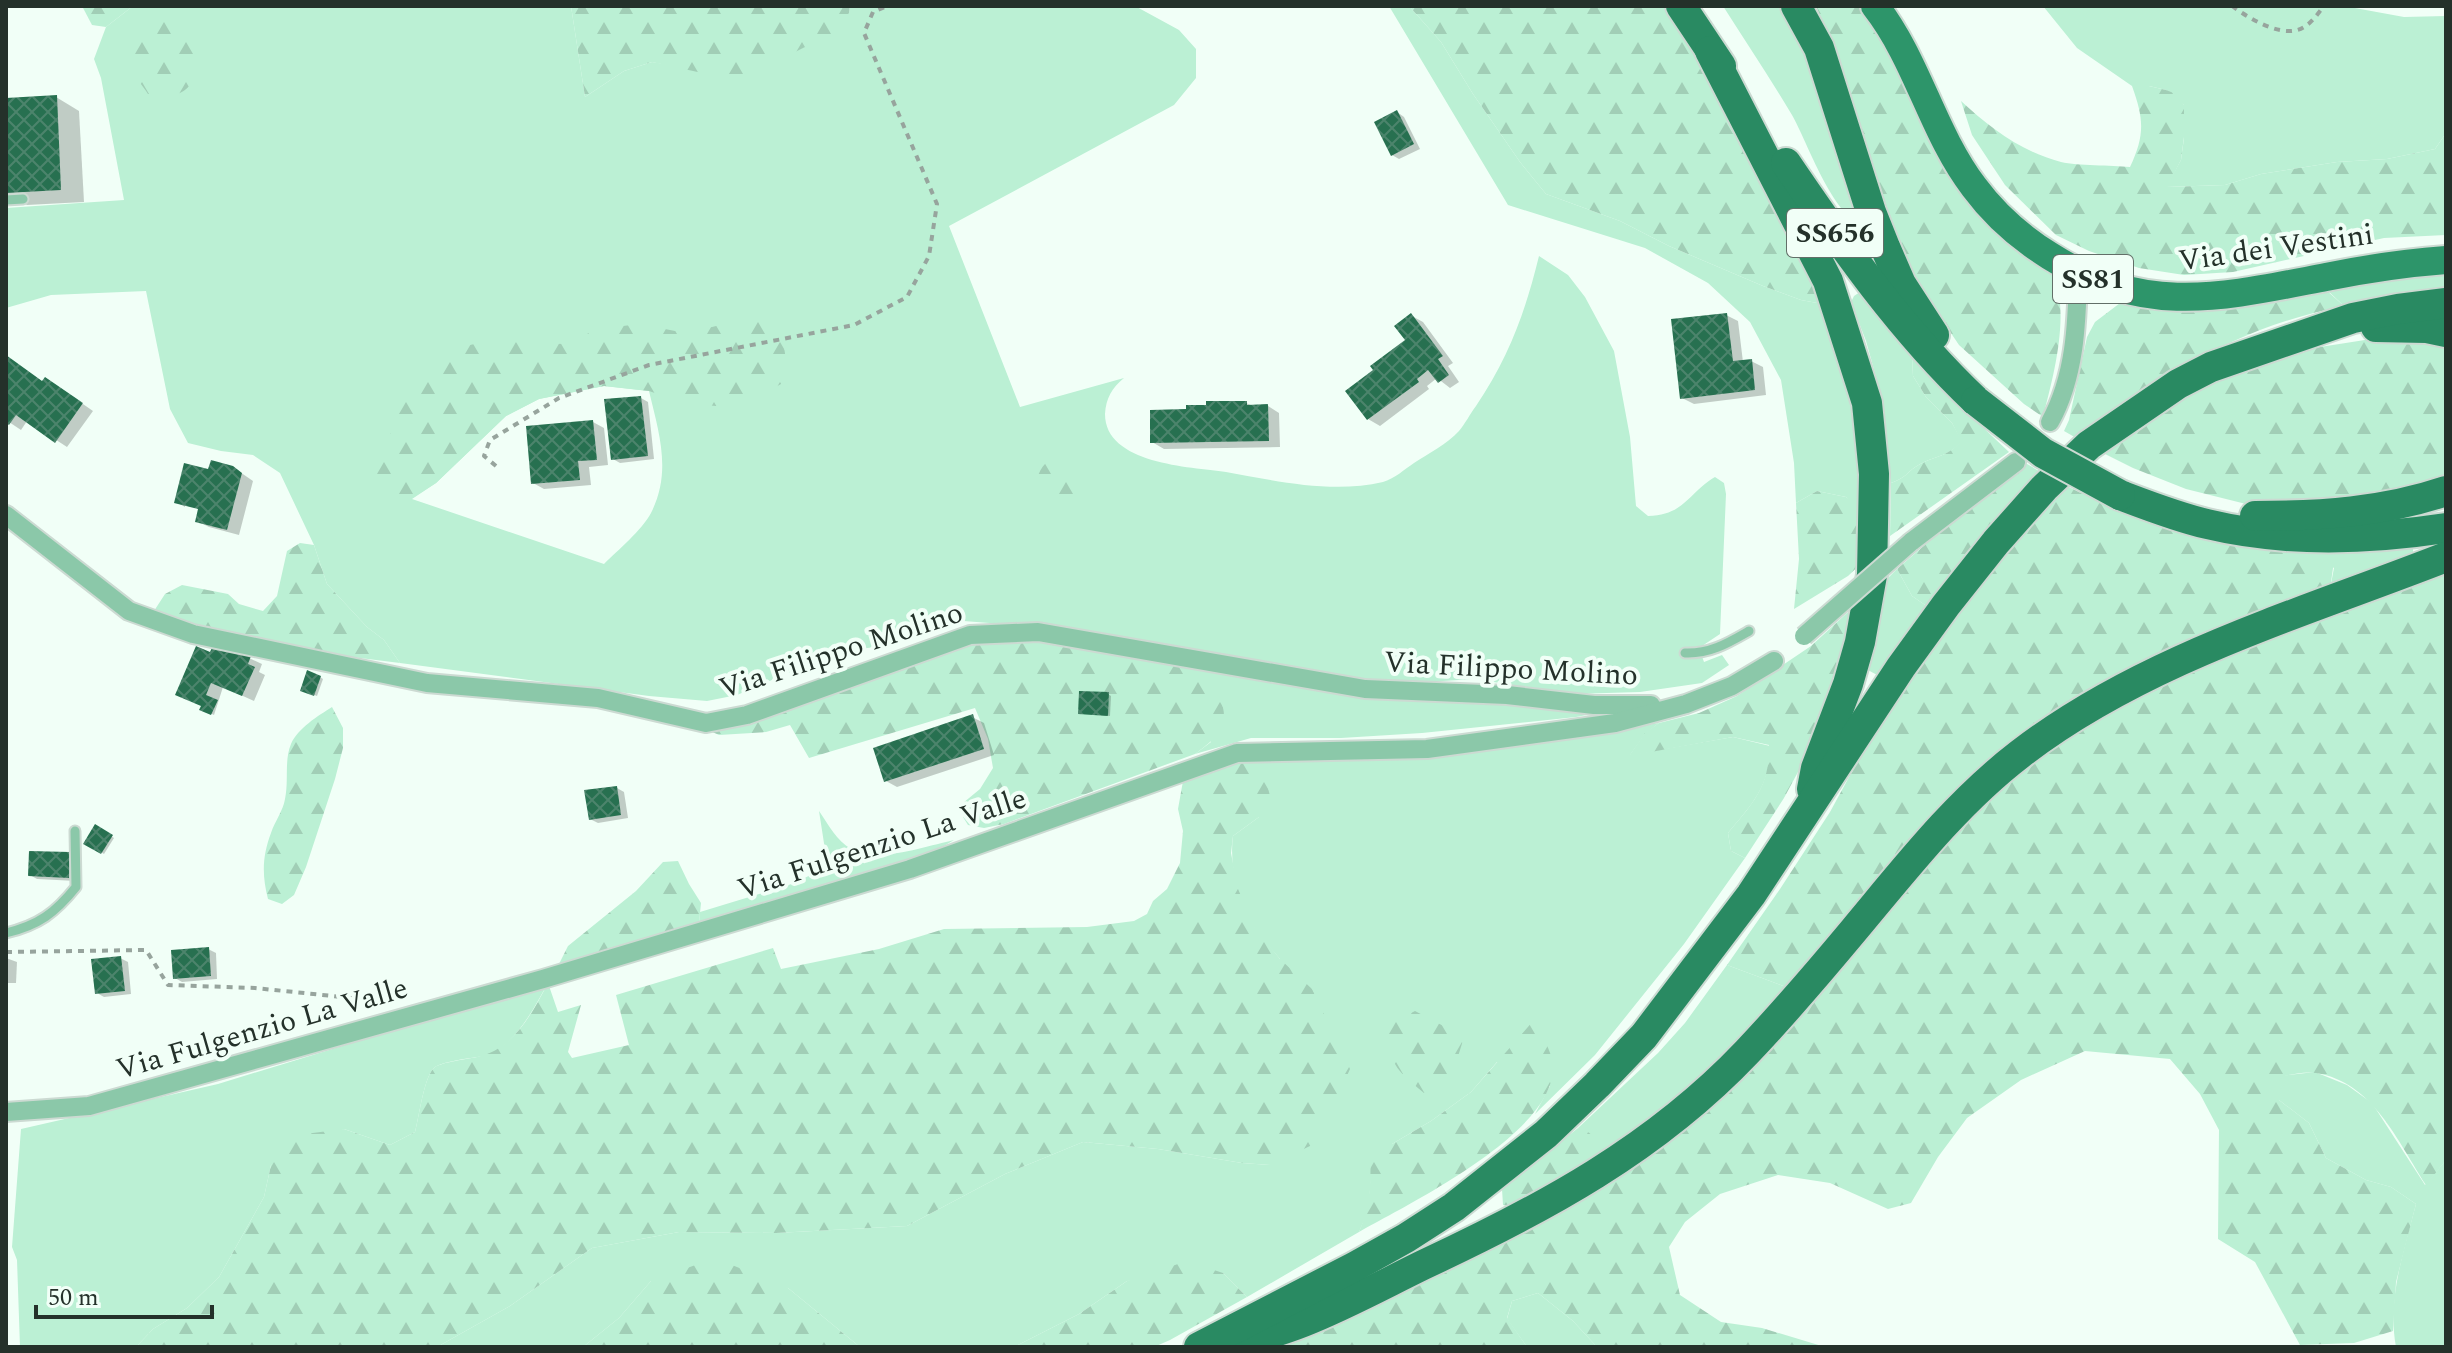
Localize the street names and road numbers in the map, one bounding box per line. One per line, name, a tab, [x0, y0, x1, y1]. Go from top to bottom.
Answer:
road number: SS656	[1787, 209, 1883, 257]
street label: Via dei Vestini	[2175, 212, 2377, 284]
road number: SS81	[2053, 255, 2133, 303]
street label: Via Filippo Molino	[713, 590, 969, 712]
street label: Via Filippo Molino	[1383, 639, 1639, 699]
street label: Via Fulgenzio La Valle	[732, 776, 1032, 912]
street label: Via Fulgenzio La Valle	[111, 965, 413, 1093]

